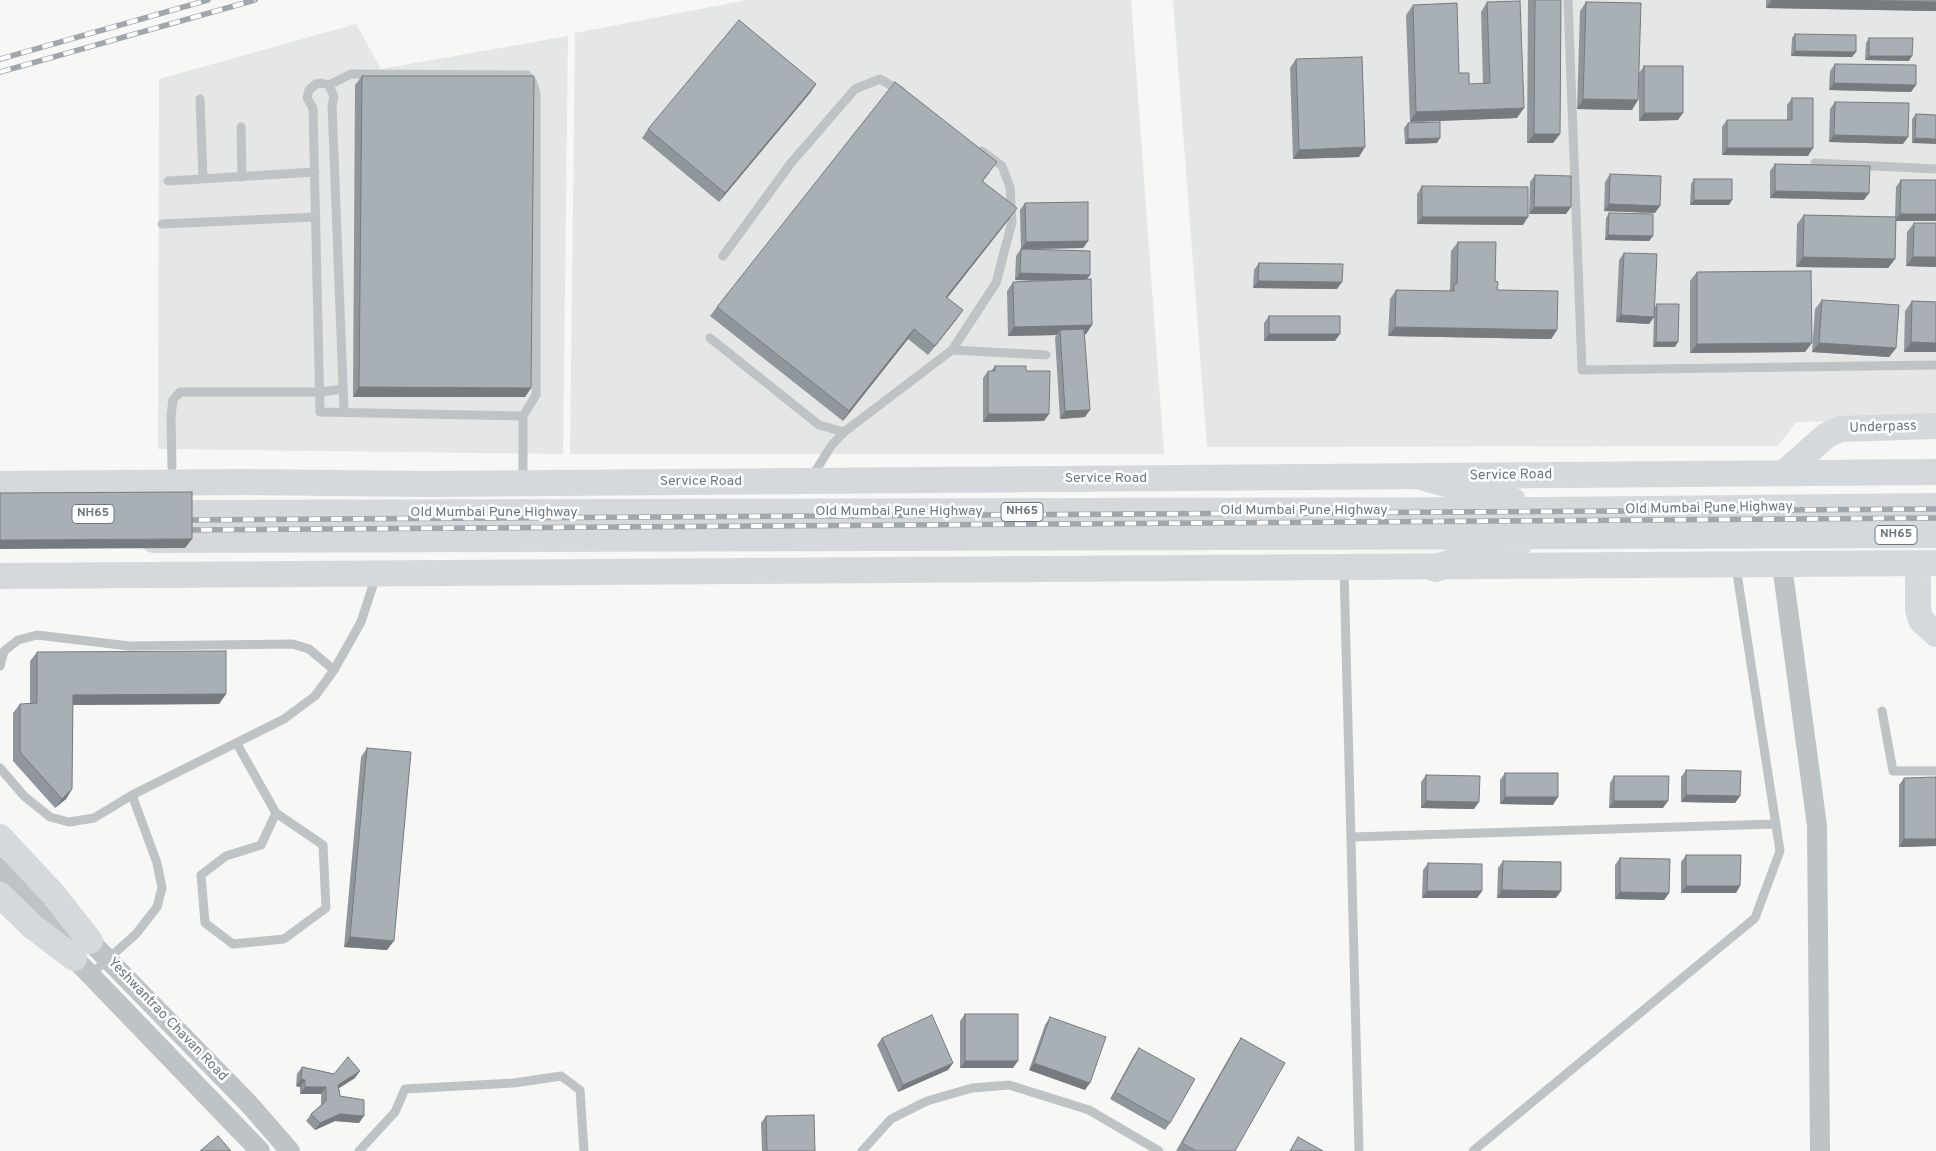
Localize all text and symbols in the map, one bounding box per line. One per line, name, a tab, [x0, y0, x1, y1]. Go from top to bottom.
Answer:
street label: Underpass	[1849, 418, 1917, 438]
street label: Service Road	[1470, 467, 1552, 485]
street label: Service Road	[1065, 471, 1147, 487]
street label: Service Road	[660, 474, 742, 490]
street label: Old Mumbai Pune Highway	[1625, 499, 1793, 519]
road number: NH65	[1001, 502, 1043, 522]
street label: Old Mumbai Pune Highway	[1220, 503, 1388, 519]
road number: NH65	[72, 504, 114, 524]
street label: Old Mumbai Pune Highway	[815, 504, 983, 520]
street label: Old Mumbai Pune Highway	[410, 505, 578, 521]
road number: NH65	[1875, 526, 1917, 544]
street label: Yeshwantrao Chavan Road	[104, 955, 230, 1085]

